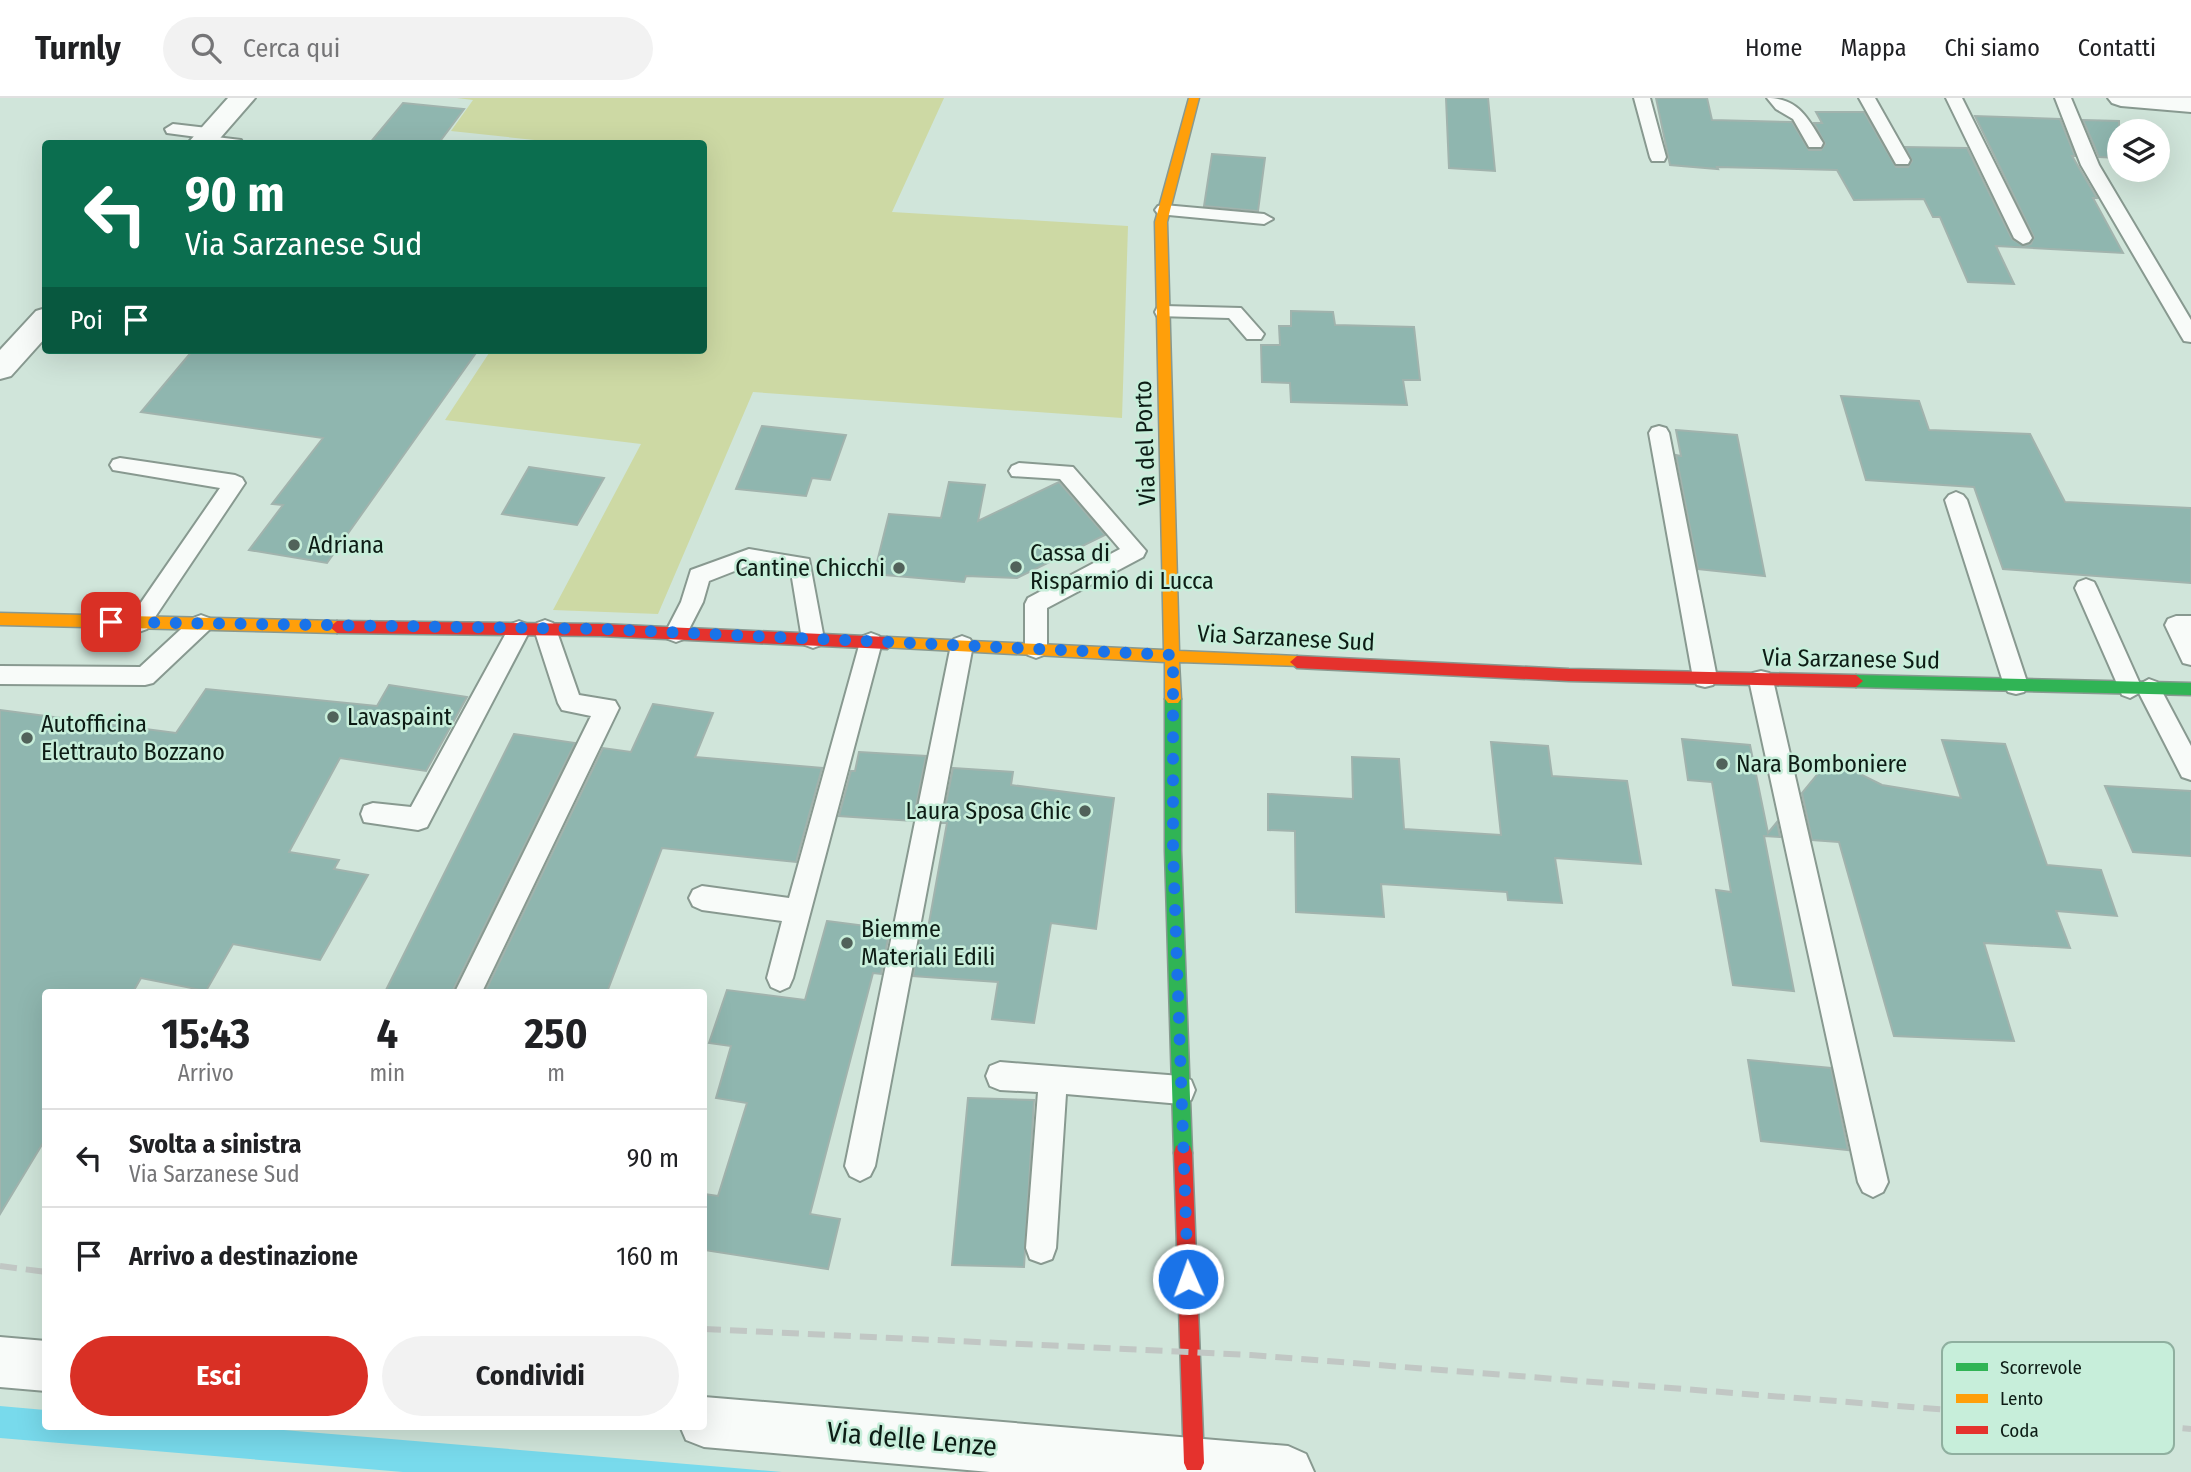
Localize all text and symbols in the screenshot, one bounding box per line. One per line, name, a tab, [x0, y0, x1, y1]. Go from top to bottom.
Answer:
search box	[163, 17, 653, 80]
text: Turnly	[35, 28, 121, 68]
icon: search	[187, 29, 225, 67]
text: Cerca qui	[243, 33, 340, 64]
text: Home	[1745, 34, 1802, 62]
text: Mappa	[1840, 34, 1906, 62]
text: Chi siamo	[1944, 34, 2040, 62]
text: Contatti	[2078, 34, 2156, 62]
map controls	[2107, 119, 2170, 182]
button: layers	[2107, 119, 2170, 182]
text: 90 m	[185, 165, 285, 224]
icon: left	[70, 168, 161, 259]
text: Via Sarzanese Sud	[185, 225, 422, 263]
icon: arrive	[117, 301, 155, 339]
text: Poi	[70, 305, 103, 336]
street label: Via del Porto	[1129, 380, 1161, 506]
place label: Adriana	[308, 531, 384, 559]
marker: Adriana	[286, 537, 302, 553]
place label: Cassa di Risparmio di Lucca	[1030, 539, 1214, 595]
place label: Cantine Chicchi	[735, 554, 885, 582]
marker: Cassa di Risparmio di Lucca	[1008, 559, 1024, 575]
marker: Cantine Chicchi	[891, 560, 907, 576]
pin	[81, 592, 141, 652]
icon: arrive	[92, 603, 130, 641]
street label: Via Sarzanese Sud	[1196, 619, 1376, 657]
street label: Via Sarzanese Sud	[1762, 643, 1940, 675]
place label: Lavaspaint	[347, 703, 452, 731]
marker: Lavaspaint	[325, 709, 341, 725]
place label: Autofficina Elettrauto Bozzano	[41, 710, 225, 766]
marker: Autofficina Elettrauto Bozzano	[19, 730, 35, 746]
place label: Nara Bomboniere	[1736, 750, 1907, 778]
marker: Nara Bomboniere	[1714, 756, 1730, 772]
place label: Laura Sposa Chic	[905, 797, 1071, 825]
marker: Laura Sposa Chic	[1077, 803, 1093, 819]
place label: Biemme Materiali Edili	[861, 915, 995, 971]
marker: Biemme Materiali Edili	[839, 935, 855, 951]
text: 15:43	[161, 1009, 250, 1059]
text: 4	[377, 1009, 398, 1059]
text: 250	[525, 1009, 588, 1059]
text: Arrivo	[178, 1059, 234, 1087]
text: min	[370, 1059, 405, 1087]
text: m	[547, 1059, 565, 1087]
text: Svolta a sinistra	[129, 1129, 301, 1160]
icon: left	[70, 1139, 108, 1177]
text: 90 m	[627, 1143, 679, 1174]
text: Via Sarzanese Sud	[129, 1160, 300, 1188]
icon: arrive	[70, 1237, 108, 1275]
text: Arrivo a destinazione	[129, 1241, 358, 1272]
text: 160 m	[616, 1241, 679, 1272]
position arrow	[1151, 1242, 1225, 1316]
button: Esci	[70, 1336, 368, 1416]
button: Condividi	[382, 1336, 679, 1416]
legend	[1942, 1342, 2174, 1454]
text: Scorrevole	[2000, 1356, 2082, 1379]
text: Lento	[2000, 1387, 2043, 1410]
street label: Via delle Lenze	[826, 1415, 998, 1463]
text: Coda	[2000, 1419, 2039, 1442]

